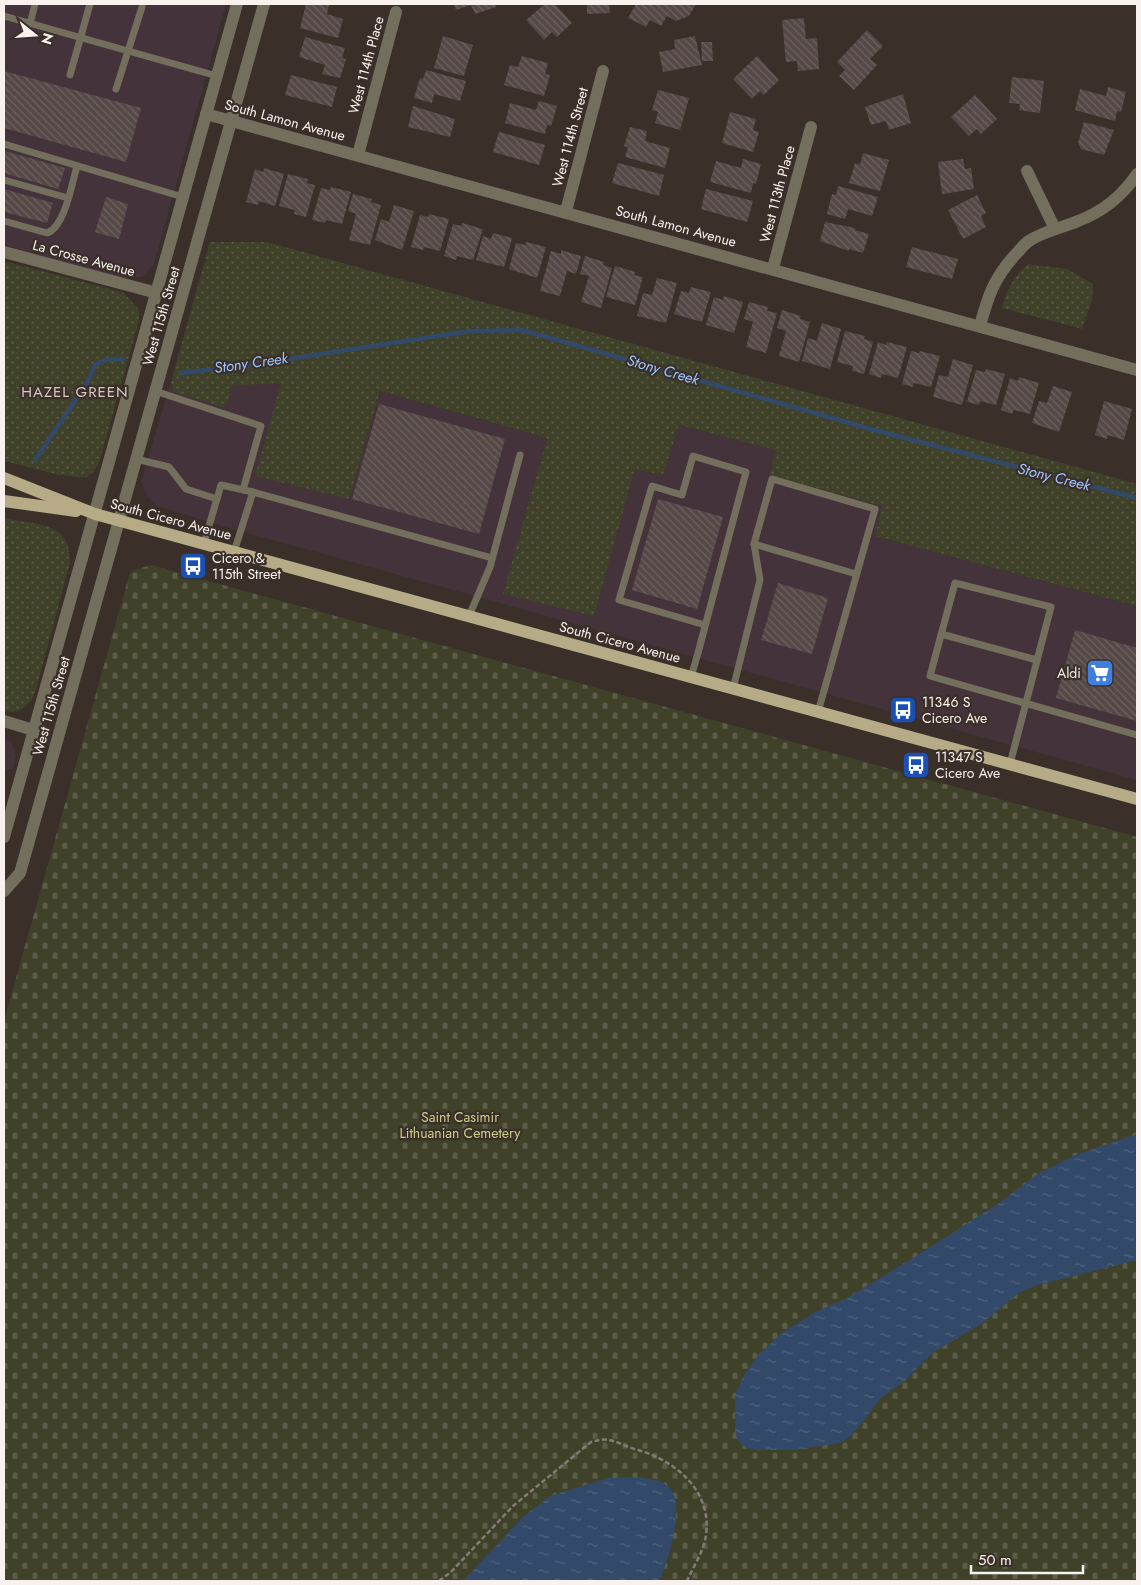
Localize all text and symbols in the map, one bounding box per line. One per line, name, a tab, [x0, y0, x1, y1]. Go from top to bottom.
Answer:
north arrow	[10, 10, 60, 60]
street label: West 114th Place	[343, 14, 389, 116]
text: N	[36, 31, 59, 47]
street label: West 114th Street	[547, 84, 593, 189]
street label: South Lamon Avenue	[222, 94, 348, 146]
street label: West 113th Place	[754, 143, 800, 245]
street label: South Lamon Avenue	[613, 200, 739, 252]
street label: La Crosse Avenue	[31, 235, 137, 281]
street label: West 115th Street	[137, 264, 185, 368]
water label: Stony Creek	[213, 347, 290, 379]
water label: Stony Creek	[624, 349, 702, 391]
district label: HAZEL GREEN	[21, 381, 129, 403]
water label: Stony Creek	[1015, 457, 1093, 497]
street label: South Cicero Avenue	[108, 493, 234, 545]
place label: Cicero & 115th Street	[212, 548, 281, 584]
bus stop icon: Cicero & 115th Street	[178, 551, 208, 581]
street label: South Cicero Avenue	[557, 616, 683, 668]
street label: West 115th Street	[27, 654, 75, 758]
supermarket icon: Aldi	[1085, 658, 1115, 688]
place label: Aldi	[1057, 663, 1081, 683]
place label: 11346 S Cicero Ave	[922, 692, 987, 728]
bus stop icon: 11346 S Cicero Ave	[888, 695, 918, 725]
place label: 11347 S Cicero Ave	[935, 747, 1000, 783]
bus stop icon: 11347 S Cicero Ave	[901, 750, 931, 780]
park label: Saint Casimir Lithuanian Cemetery	[400, 1107, 521, 1143]
scale bar	[971, 1542, 1084, 1574]
text: 50 m	[978, 1549, 1012, 1571]

